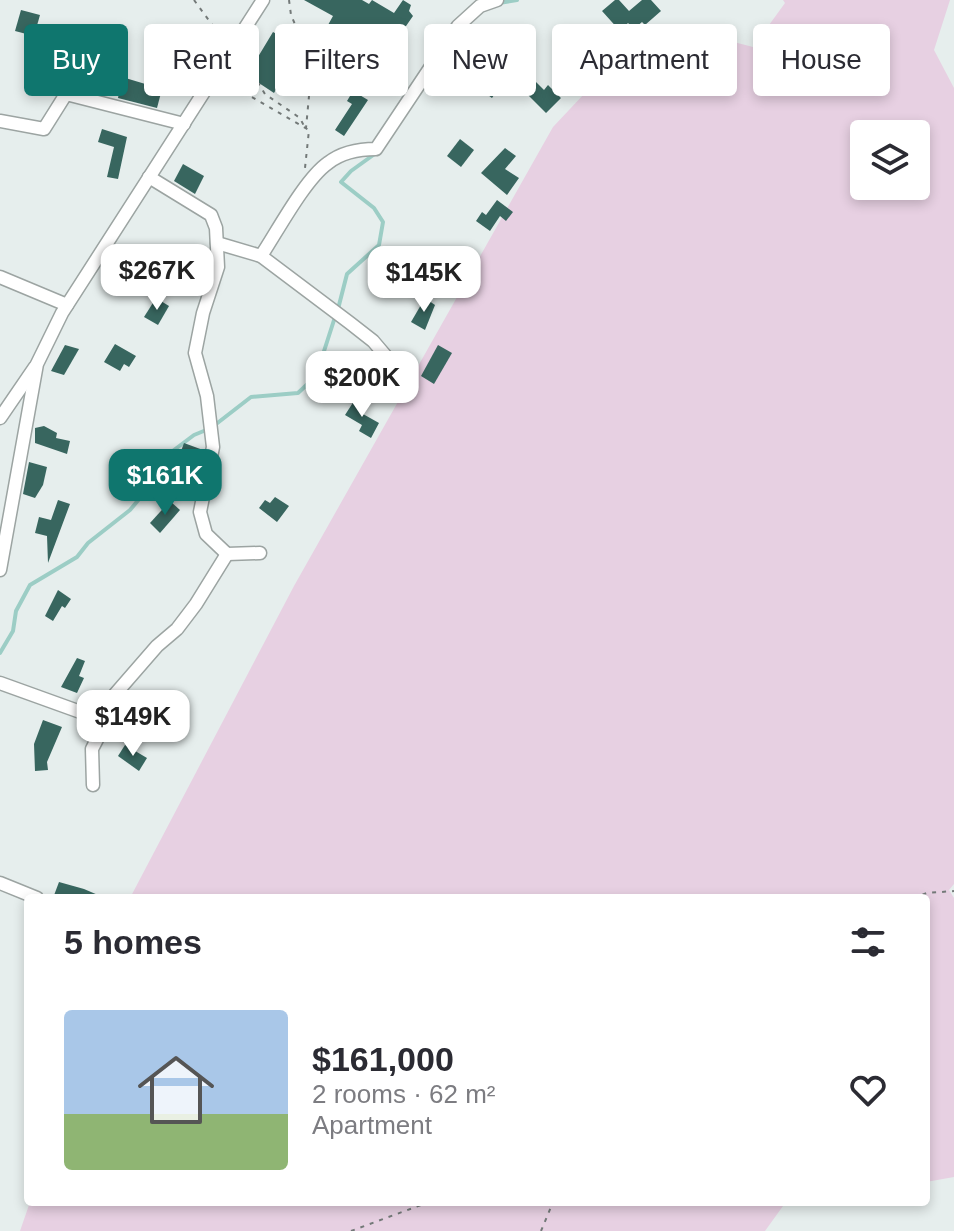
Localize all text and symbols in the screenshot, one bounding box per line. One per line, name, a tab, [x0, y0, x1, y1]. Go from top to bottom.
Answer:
chip: Buy	[24, 24, 128, 96]
chip: Rent	[144, 24, 259, 96]
chip: Filters	[275, 24, 408, 96]
chip: New	[424, 24, 536, 96]
chip: Apartment	[552, 24, 737, 96]
chip: House	[753, 24, 890, 96]
map controls	[850, 120, 930, 200]
button: layers	[850, 120, 930, 200]
pin: $267K	[101, 244, 213, 312]
pin: $145K	[368, 246, 480, 314]
text: $267K	[119, 255, 195, 285]
text: $145K	[386, 257, 462, 287]
pin: $200K	[306, 351, 418, 419]
text: $200K	[324, 362, 400, 392]
pin: $161K	[109, 449, 221, 517]
text: $161K	[127, 460, 203, 490]
pin: $149K	[77, 690, 189, 758]
text: $149K	[95, 701, 171, 731]
icon: filters	[846, 920, 890, 964]
text: 5 homes	[64, 923, 202, 961]
text: $161,000	[312, 1040, 454, 1078]
icon: home	[128, 1042, 224, 1138]
icon: heart	[846, 1068, 890, 1112]
text: 2 rooms · 62 m²	[312, 1079, 496, 1109]
text: Apartment	[312, 1110, 432, 1140]

